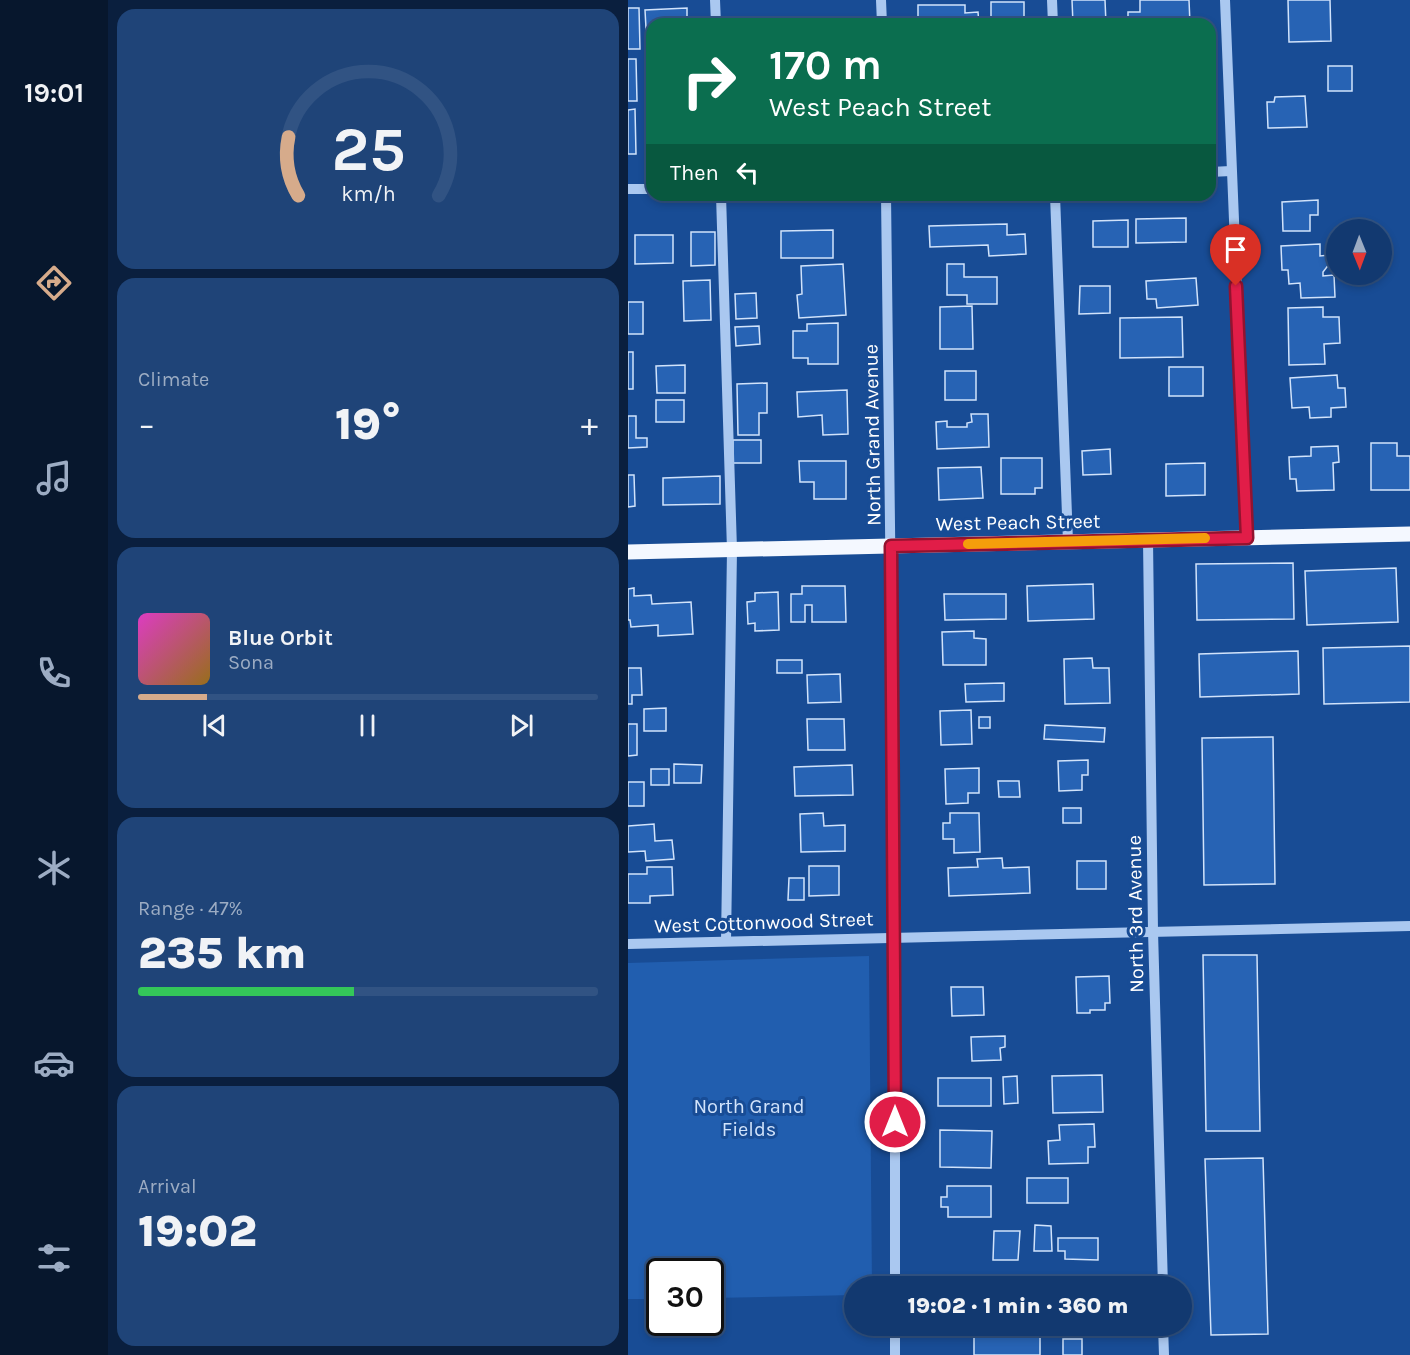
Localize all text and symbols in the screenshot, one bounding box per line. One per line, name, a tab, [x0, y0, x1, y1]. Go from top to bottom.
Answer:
text: 170 m	[769, 40, 882, 90]
icon: right	[670, 42, 748, 120]
text: 19:01	[24, 77, 84, 109]
text: West Peach Street	[769, 91, 991, 123]
text: 25	[331, 113, 405, 186]
icon: left	[731, 156, 764, 189]
text: Then	[670, 160, 719, 186]
text: km/h	[341, 181, 395, 206]
north arrow	[1326, 219, 1392, 285]
map controls	[1326, 219, 1392, 285]
pin	[1210, 224, 1261, 286]
icon: arrive	[1219, 233, 1252, 266]
icon: directions	[33, 262, 75, 304]
street label: North Grand Avenue	[859, 344, 886, 526]
text: Climate	[138, 368, 209, 391]
text: 19°	[335, 398, 401, 450]
text: −	[138, 405, 155, 443]
text: +	[581, 405, 598, 443]
icon: music	[33, 457, 75, 499]
street label: West Peach Street	[935, 510, 1101, 535]
text: Blue Orbit	[228, 625, 333, 651]
text: Sona	[228, 651, 274, 674]
icon: phone	[33, 652, 75, 694]
icon: previous	[198, 709, 231, 742]
icon: pause	[351, 709, 384, 742]
icon: next	[505, 709, 538, 742]
street label: North 3rd Avenue	[1123, 835, 1148, 993]
icon: climate	[33, 847, 75, 889]
text: Range · 47%	[138, 897, 243, 920]
street label: West Cottonwood Street	[654, 907, 875, 938]
text: 235 km	[138, 927, 306, 979]
icon: car	[33, 1042, 75, 1084]
position arrow	[863, 1090, 927, 1154]
park label: North Grand Fields	[693, 1095, 805, 1141]
text: Arrival	[138, 1175, 197, 1198]
text: 19:02	[138, 1205, 257, 1257]
icon: filters	[33, 1237, 75, 1279]
speed limit sign: 30	[646, 1258, 724, 1336]
text: 19:02 · 1 min · 360 m	[907, 1293, 1129, 1319]

